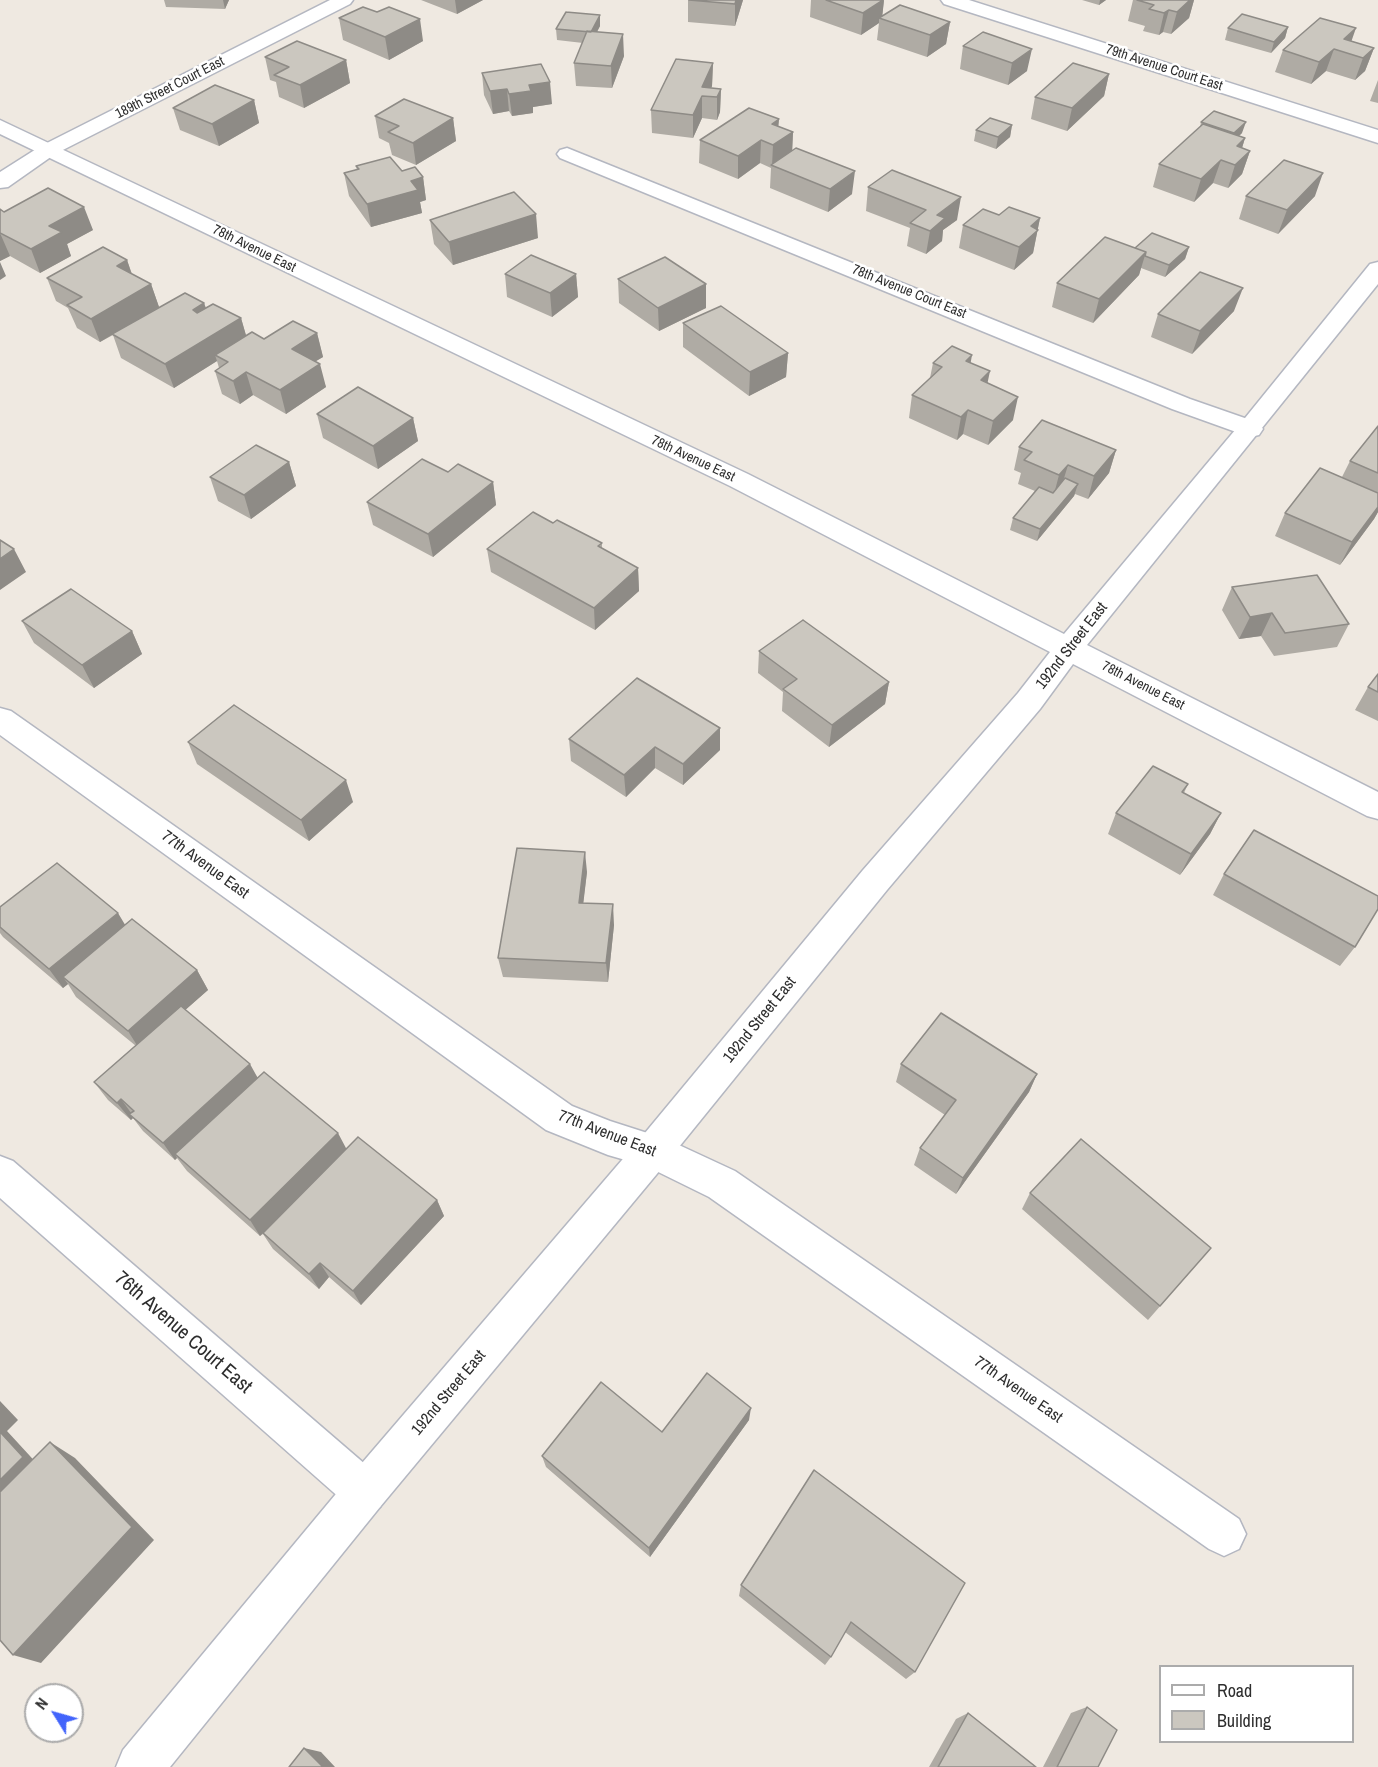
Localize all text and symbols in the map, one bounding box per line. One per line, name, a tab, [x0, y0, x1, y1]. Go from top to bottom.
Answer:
street label: 79th Avenue Court East	[1104, 41, 1224, 95]
street label: 189th Street Court East	[113, 53, 227, 123]
street label: 78th Avenue East	[210, 222, 298, 276]
street label: 78th Avenue Court East	[849, 261, 969, 323]
street label: 78th Avenue East	[648, 432, 738, 486]
street label: 192nd Street East	[1032, 599, 1112, 693]
street label: 78th Avenue East	[1099, 658, 1187, 714]
street label: 77th Avenue East	[158, 827, 252, 903]
street label: 192nd Street East	[719, 973, 801, 1067]
street label: 77th Avenue East	[555, 1107, 659, 1161]
street label: 76th Avenue Court East	[110, 1267, 256, 1399]
street label: 192nd Street East	[408, 1347, 490, 1439]
street label: 77th Avenue East	[970, 1352, 1066, 1428]
legend	[1159, 1665, 1354, 1743]
text: Road	[1217, 1678, 1252, 1703]
north arrow	[24, 1683, 84, 1743]
text: N	[30, 1693, 53, 1714]
text: Building	[1217, 1708, 1271, 1733]

